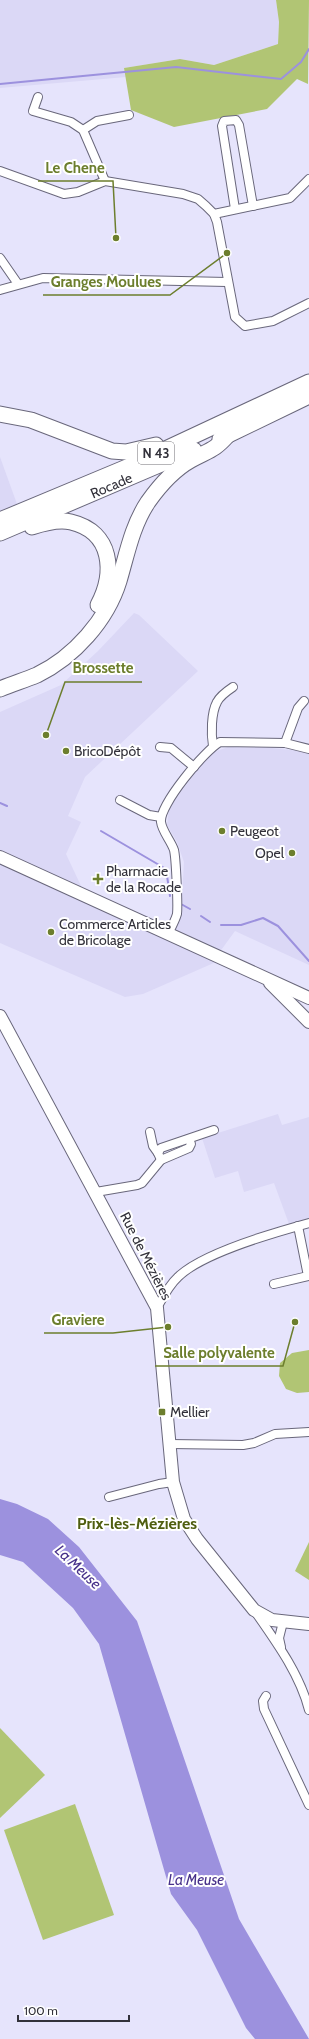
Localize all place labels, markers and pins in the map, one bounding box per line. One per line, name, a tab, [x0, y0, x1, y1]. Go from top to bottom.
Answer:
callout: Le Chene	[38, 154, 113, 181]
callout: Granges Moulues	[43, 268, 170, 295]
callout: Brossette	[65, 655, 142, 682]
place label: BricoDépôt	[74, 742, 141, 760]
marker: BricoDépôt	[61, 746, 71, 756]
place label: Peugeot	[230, 822, 279, 840]
marker: Peugeot	[217, 826, 227, 836]
place label: Opel	[255, 844, 285, 862]
marker: Opel	[287, 848, 297, 858]
place label: Pharmacie de la Rocade	[106, 862, 181, 896]
marker: Pharmacie de la Rocade	[93, 874, 103, 884]
place label: Commerce Articles de Bricolage	[59, 915, 171, 949]
marker: Commerce Articles de Bricolage	[46, 927, 56, 937]
callout: Graviere	[44, 1306, 113, 1333]
callout: Salle polyvalente	[155, 1339, 283, 1366]
place label: Mellier	[170, 1403, 210, 1421]
marker: Mellier	[157, 1407, 167, 1417]

